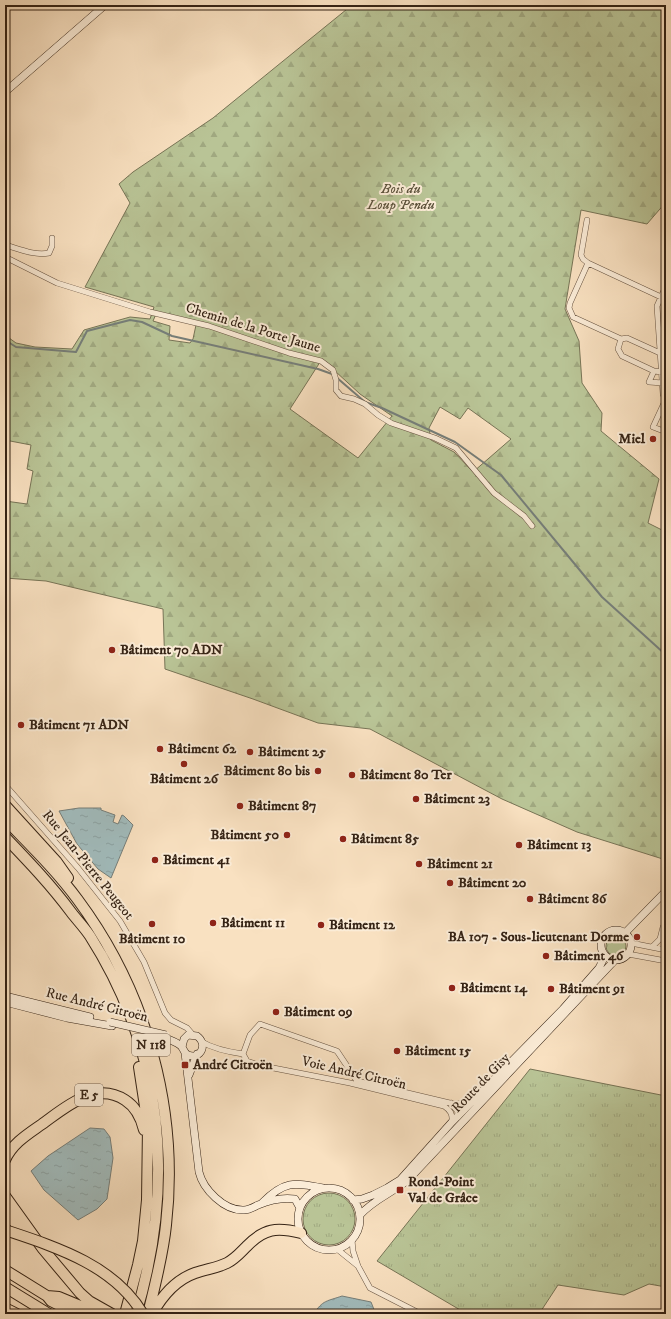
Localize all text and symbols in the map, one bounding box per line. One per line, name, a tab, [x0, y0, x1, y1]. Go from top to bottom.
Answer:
park label: Bois du Loup Pendu	[366, 180, 435, 214]
street label: Chemin de la Porte Jaune	[183, 299, 323, 357]
place label: Miel	[619, 430, 646, 448]
marker: Miel	[648, 434, 658, 444]
place label: Bâtiment 70 ADN	[120, 641, 223, 659]
marker: Bâtiment 70 ADN	[107, 645, 117, 655]
place label: Bâtiment 71 ADN	[29, 716, 130, 734]
marker: Bâtiment 71 ADN	[16, 720, 26, 730]
place label: Bâtiment 62	[168, 740, 237, 758]
place label: Bâtiment 25	[258, 743, 326, 761]
marker: Bâtiment 62	[155, 744, 165, 754]
marker: Bâtiment 25	[245, 747, 255, 757]
marker: Bâtiment 26	[179, 759, 189, 769]
place label: Bâtiment 80 bis	[224, 762, 310, 780]
marker: Bâtiment 80 bis	[313, 766, 323, 776]
place label: Bâtiment 80 Ter	[360, 766, 452, 784]
place label: Bâtiment 26	[150, 770, 219, 788]
marker: Bâtiment 80 Ter	[347, 770, 357, 780]
place label: Bâtiment 23	[424, 790, 490, 808]
marker: Bâtiment 23	[411, 794, 421, 804]
place label: Bâtiment 87	[248, 797, 316, 815]
marker: Bâtiment 87	[235, 801, 245, 811]
street label: Rue Jean-Pierre Peugeot	[38, 806, 138, 924]
place label: Bâtiment 50	[211, 826, 279, 844]
marker: Bâtiment 50	[282, 830, 292, 840]
place label: Bâtiment 85	[351, 830, 419, 848]
marker: Bâtiment 85	[338, 834, 348, 844]
place label: Bâtiment 13	[527, 836, 591, 854]
marker: Bâtiment 13	[514, 840, 524, 850]
place label: Bâtiment 41	[163, 851, 230, 869]
marker: Bâtiment 41	[150, 855, 160, 865]
place label: Bâtiment 21	[427, 855, 493, 873]
marker: Bâtiment 21	[414, 859, 424, 869]
place label: Bâtiment 20	[458, 874, 527, 892]
marker: Bâtiment 20	[445, 878, 455, 888]
place label: Bâtiment 86	[538, 890, 607, 908]
marker: Bâtiment 86	[525, 894, 535, 904]
place label: Bâtiment 11	[221, 914, 285, 932]
place label: Bâtiment 12	[329, 916, 396, 934]
marker: Bâtiment 11	[208, 918, 218, 928]
marker: Bâtiment 10	[147, 919, 157, 929]
marker: Bâtiment 12	[316, 920, 326, 930]
place label: BA 107 - Sous-lieutenant Dorme	[448, 928, 629, 946]
place label: Bâtiment 10	[119, 930, 186, 948]
marker: BA 107 - Sous-lieutenant Dorme	[632, 932, 642, 942]
place label: Bâtiment 46	[554, 947, 624, 965]
marker: Bâtiment 46	[541, 951, 551, 961]
place label: Bâtiment 14	[460, 979, 528, 997]
place label: Bâtiment 91	[559, 980, 625, 998]
marker: Bâtiment 14	[447, 983, 457, 993]
street label: Rue André Citroën	[44, 984, 151, 1027]
marker: Bâtiment 91	[546, 984, 556, 994]
place label: Bâtiment 09	[284, 1003, 352, 1021]
marker: Bâtiment 09	[271, 1007, 281, 1017]
road number: N 118	[132, 1034, 170, 1056]
place label: Bâtiment 15	[405, 1042, 471, 1060]
marker: Bâtiment 15	[392, 1046, 402, 1056]
street label: Route de Gisy	[448, 1049, 514, 1117]
street label: Voie André Citroën	[299, 1052, 409, 1094]
place label: André Citroën	[192, 1056, 273, 1074]
marker: André Citroën	[180, 1060, 190, 1070]
road number: E 5	[75, 1084, 103, 1106]
place label: Rond-Point Val de Grâce	[407, 1173, 478, 1207]
marker: Rond-Point Val de Grâce	[395, 1185, 405, 1195]

